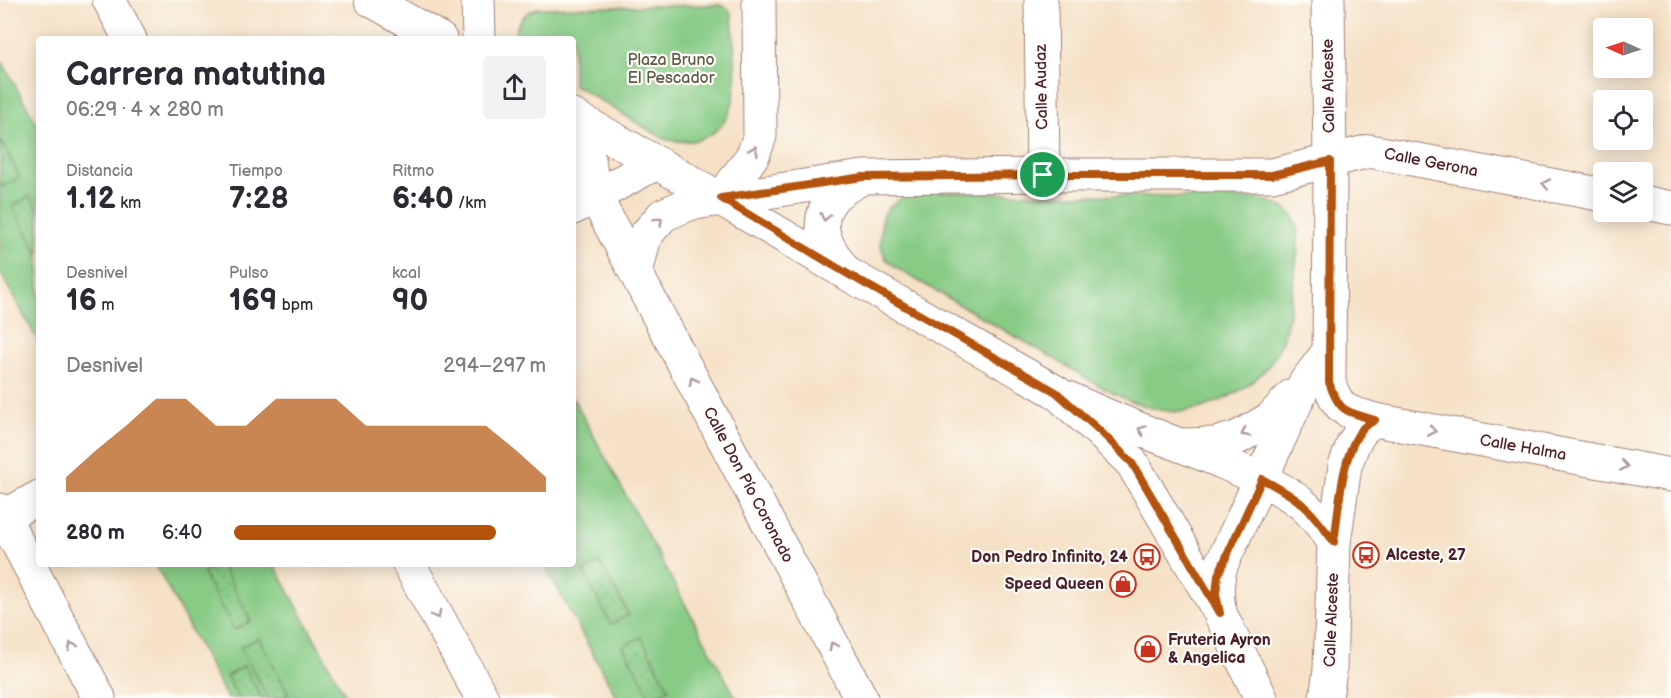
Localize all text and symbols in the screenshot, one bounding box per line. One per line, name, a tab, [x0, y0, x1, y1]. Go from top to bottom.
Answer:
north arrow	[1593, 18, 1653, 78]
map controls	[1593, 18, 1653, 222]
street label: Calle Alceste	[1319, 38, 1339, 133]
street label: Calle Audaz	[1032, 44, 1052, 130]
park label: Plaza Bruno El Pescador	[627, 51, 715, 88]
text: Carrera matutina	[66, 55, 326, 95]
button: share	[483, 56, 546, 119]
button: locate	[1593, 90, 1653, 150]
text: 06:29 · 4 × 280 m	[66, 98, 224, 122]
street label: Calle Gerona	[1382, 145, 1480, 181]
one-way arrow	[746, 146, 758, 157]
pin	[1017, 149, 1068, 200]
icon: arrive	[1026, 158, 1059, 191]
text: Distancia	[66, 162, 133, 181]
text: Tiempo	[229, 162, 283, 181]
text: Ritmo	[392, 162, 434, 181]
button: layers	[1593, 162, 1653, 222]
one-way arrow	[1541, 178, 1551, 191]
text: 1.12	[66, 181, 116, 217]
text: 7:28	[229, 181, 289, 217]
text: 6:40	[392, 181, 454, 217]
text: km	[116, 194, 141, 213]
text: /km	[454, 194, 486, 213]
one-way arrow	[819, 212, 832, 222]
one-way arrow	[652, 217, 662, 228]
text: Desnivel	[66, 264, 128, 283]
text: Pulso	[229, 264, 269, 283]
text: kcal	[392, 264, 421, 283]
text: 16	[66, 283, 97, 319]
text: 169	[229, 283, 277, 319]
text: 90	[392, 283, 428, 319]
text: m	[97, 296, 114, 315]
text: bpm	[277, 296, 313, 315]
text: Desnivel	[66, 354, 143, 378]
text: 294–297 m	[443, 354, 546, 378]
one-way arrow	[689, 377, 700, 387]
street label: Calle Don Pío Coronado	[699, 404, 797, 566]
one-way arrow	[1137, 424, 1148, 437]
one-way arrow	[1427, 424, 1437, 437]
one-way arrow	[1240, 426, 1251, 438]
street label: Calle Halma	[1478, 431, 1568, 465]
one-way arrow	[1619, 460, 1629, 472]
text: 280 m	[66, 521, 125, 545]
text: 6:40	[162, 521, 202, 545]
bus stop icon: Alceste, 27	[1351, 540, 1381, 570]
bus stop icon: Don Pedro Infinito, 24	[1132, 542, 1162, 572]
place label: Alceste, 27	[1385, 546, 1466, 565]
place label: Don Pedro Infinito, 24	[971, 548, 1129, 567]
shop icon: Speed Queen	[1108, 569, 1138, 599]
street label: Calle Alceste	[1321, 572, 1343, 667]
place label: Speed Queen	[1005, 575, 1104, 594]
one-way arrow	[430, 609, 441, 620]
place label: Fruteria Ayron & Angelica	[1168, 631, 1271, 668]
shop icon: Fruteria Ayron & Angelica	[1133, 634, 1163, 664]
one-way arrow	[68, 642, 79, 653]
one-way arrow	[829, 642, 841, 653]

